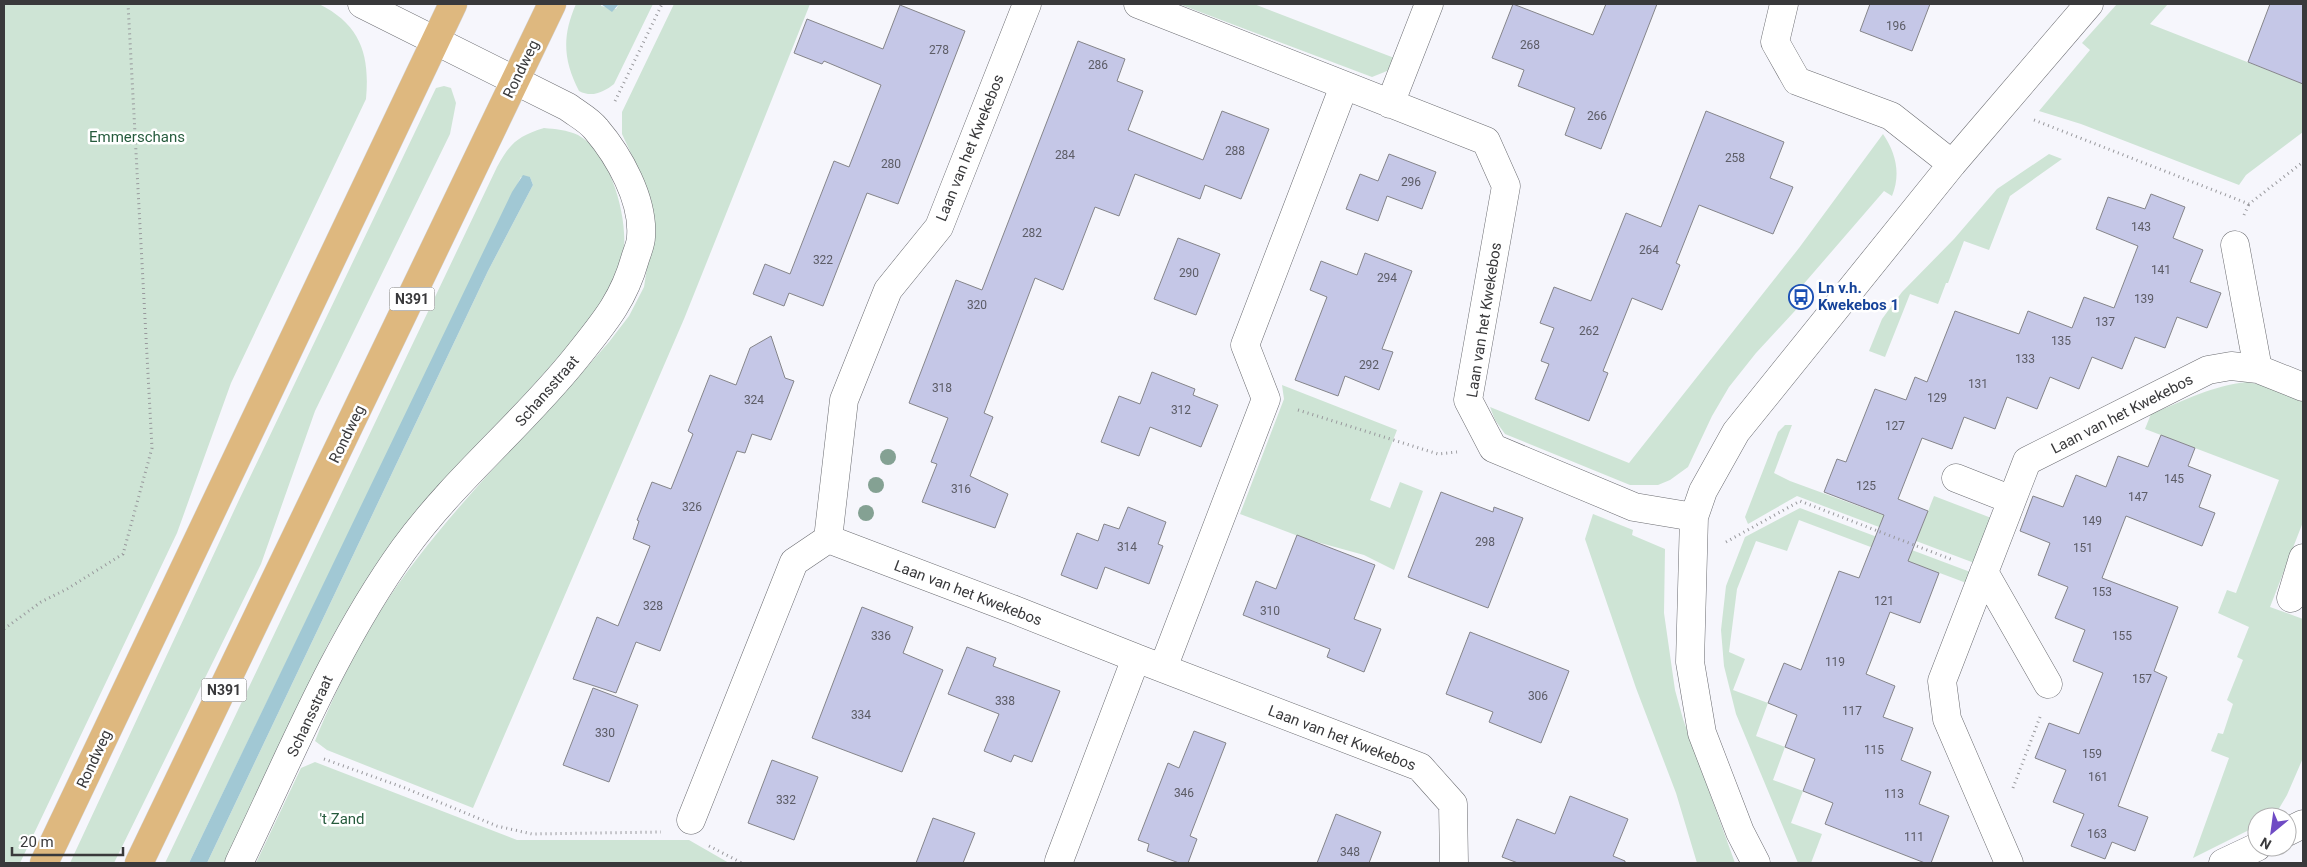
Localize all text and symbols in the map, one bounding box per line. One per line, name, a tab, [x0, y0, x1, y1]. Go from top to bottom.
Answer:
house number: 196	[1886, 19, 1906, 33]
street label: Rondweg	[499, 37, 543, 101]
house number: 268	[1520, 38, 1540, 52]
house number: 278	[929, 43, 949, 57]
house number: 286	[1088, 58, 1108, 72]
street label: Laan van het Kwekebos	[932, 72, 1008, 224]
house number: 266	[1587, 109, 1607, 123]
park label: Emmerschans	[89, 128, 185, 146]
house number: 288	[1225, 144, 1245, 158]
house number: 284	[1055, 148, 1075, 162]
house number: 258	[1725, 151, 1745, 165]
house number: 280	[881, 157, 901, 171]
house number: 296	[1401, 175, 1421, 189]
house number: 143	[2131, 220, 2151, 234]
house number: 282	[1022, 226, 1042, 240]
street label: Laan van het Kwekebos	[1463, 241, 1505, 399]
house number: 264	[1639, 243, 1659, 257]
house number: 322	[813, 253, 833, 267]
house number: 141	[2151, 263, 2171, 277]
house number: 290	[1179, 266, 1199, 280]
house number: 294	[1377, 271, 1397, 285]
place label: Ln v.h. Kwekebos 1	[1818, 279, 1899, 314]
bus stop icon: Ln v.h. Kwekebos 1	[1788, 284, 1814, 310]
road number: N391	[390, 288, 434, 310]
house number: 139	[2134, 292, 2154, 306]
house number: 320	[967, 298, 987, 312]
house number: 137	[2095, 315, 2115, 329]
house number: 262	[1579, 324, 1599, 338]
house number: 135	[2051, 334, 2071, 348]
street label: Schansstraat	[511, 352, 583, 430]
house number: 133	[2015, 352, 2035, 366]
house number: 292	[1359, 358, 1379, 372]
street label: Laan van het Kwekebos	[2048, 370, 2196, 458]
house number: 131	[1968, 377, 1988, 391]
house number: 318	[932, 381, 952, 395]
house number: 129	[1927, 391, 1947, 405]
house number: 324	[744, 393, 764, 407]
street label: Rondweg	[325, 402, 369, 466]
house number: 312	[1171, 403, 1191, 417]
house number: 127	[1885, 419, 1905, 433]
house number: 145	[2164, 472, 2184, 486]
house number: 125	[1856, 479, 1876, 493]
house number: 316	[951, 482, 971, 496]
house number: 147	[2128, 490, 2148, 504]
house number: 326	[682, 500, 702, 514]
house number: 149	[2082, 514, 2102, 528]
house number: 298	[1475, 535, 1495, 549]
house number: 314	[1117, 540, 1137, 554]
house number: 151	[2073, 541, 2093, 555]
street label: Laan van het Kwekebos	[892, 556, 1044, 630]
house number: 153	[2092, 585, 2112, 599]
house number: 121	[1874, 594, 1894, 608]
house number: 328	[643, 599, 663, 613]
house number: 310	[1260, 604, 1280, 618]
house number: 336	[871, 629, 891, 643]
house number: 155	[2112, 629, 2132, 643]
house number: 119	[1825, 655, 1845, 669]
street label: Schansstraat	[283, 672, 337, 760]
house number: 157	[2132, 672, 2152, 686]
road number: N391	[202, 678, 246, 702]
house number: 306	[1528, 689, 1548, 703]
house number: 338	[995, 694, 1015, 708]
street label: Laan van het Kwekebos	[1266, 701, 1418, 775]
house number: 117	[1842, 704, 1862, 718]
house number: 334	[851, 708, 871, 722]
house number: 330	[595, 726, 615, 740]
street label: Rondweg	[73, 727, 115, 791]
house number: 115	[1864, 743, 1884, 757]
house number: 159	[2082, 747, 2102, 761]
house number: 161	[2088, 770, 2108, 784]
house number: 346	[1174, 786, 1194, 800]
house number: 113	[1884, 787, 1904, 801]
house number: 332	[776, 793, 796, 807]
north arrow	[2247, 807, 2297, 857]
park label: 't Zand	[319, 810, 365, 828]
scale bar	[12, 824, 124, 856]
house number: 163	[2087, 827, 2107, 841]
house number: 111	[1904, 830, 1924, 844]
text: 20 m	[20, 833, 54, 851]
text: N	[2257, 834, 2274, 853]
house number: 348	[1340, 845, 1360, 859]

